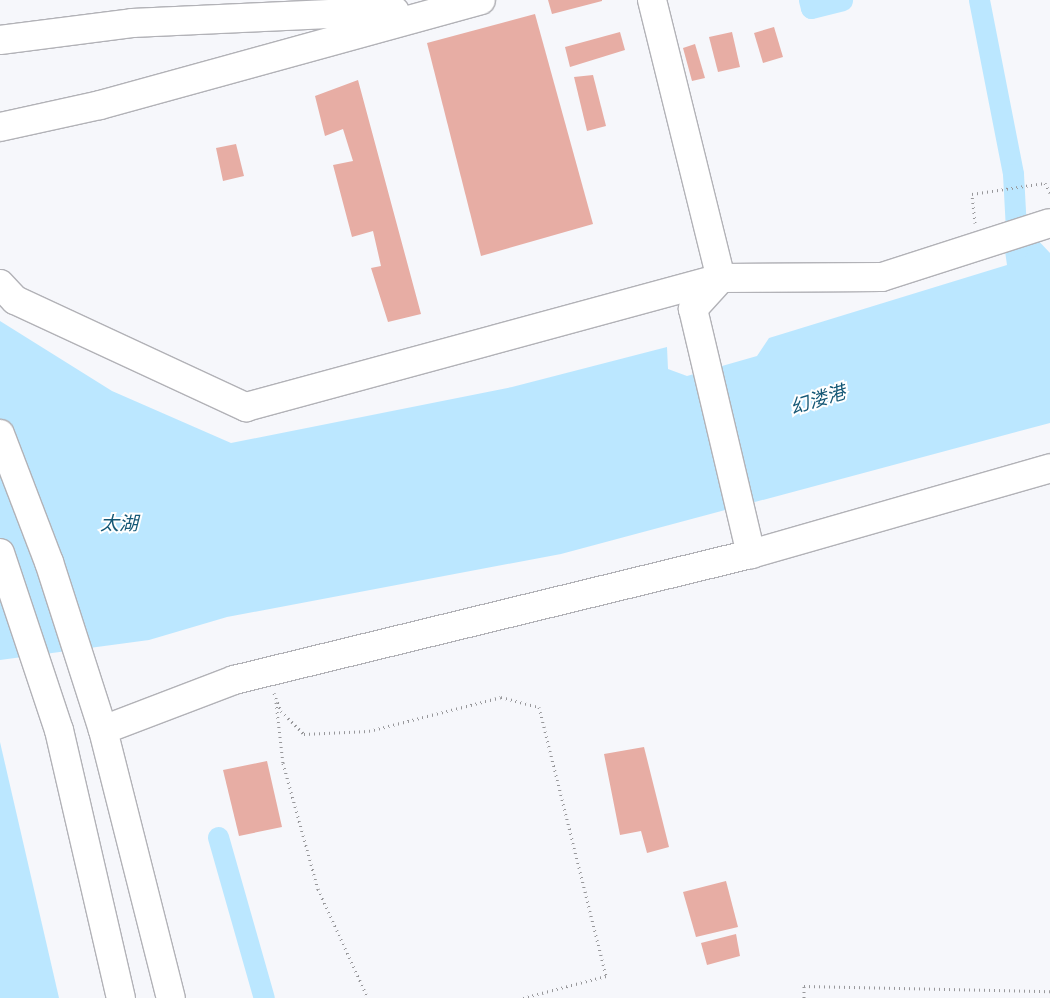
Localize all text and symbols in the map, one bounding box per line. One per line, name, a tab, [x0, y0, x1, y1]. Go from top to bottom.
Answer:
water label: 幻溇港	[787, 381, 849, 419]
water label: 太湖	[100, 513, 138, 535]

